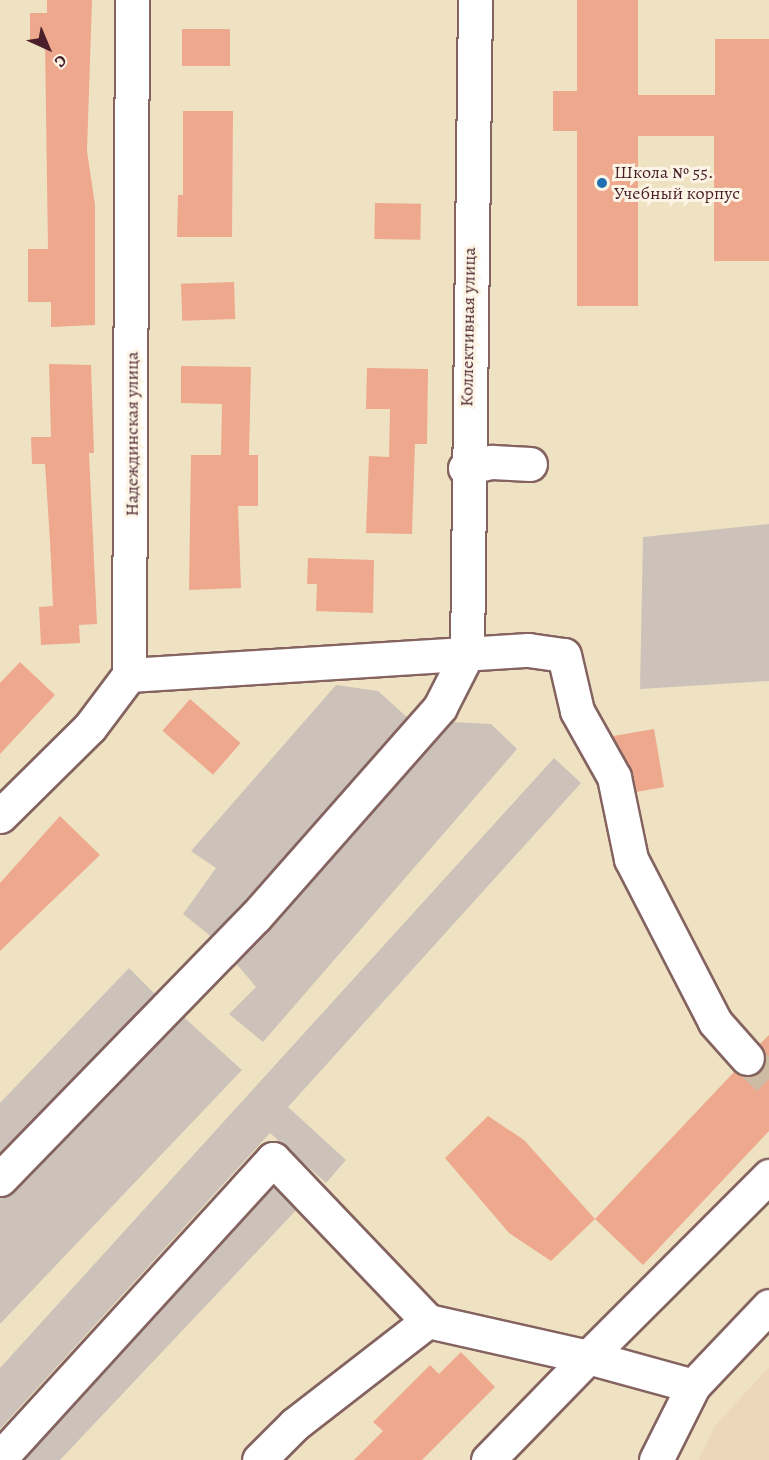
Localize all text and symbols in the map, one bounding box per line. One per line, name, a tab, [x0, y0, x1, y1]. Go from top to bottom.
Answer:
north arrow	[18, 18, 78, 78]
text: С	[49, 50, 72, 72]
place label: Школа № 55. Учебный корпус	[614, 162, 740, 204]
marker: Школа № 55. Учебный корпус	[595, 176, 609, 190]
street label: Коллективная улица	[456, 247, 480, 407]
street label: Надеждинская улица	[121, 352, 143, 516]

